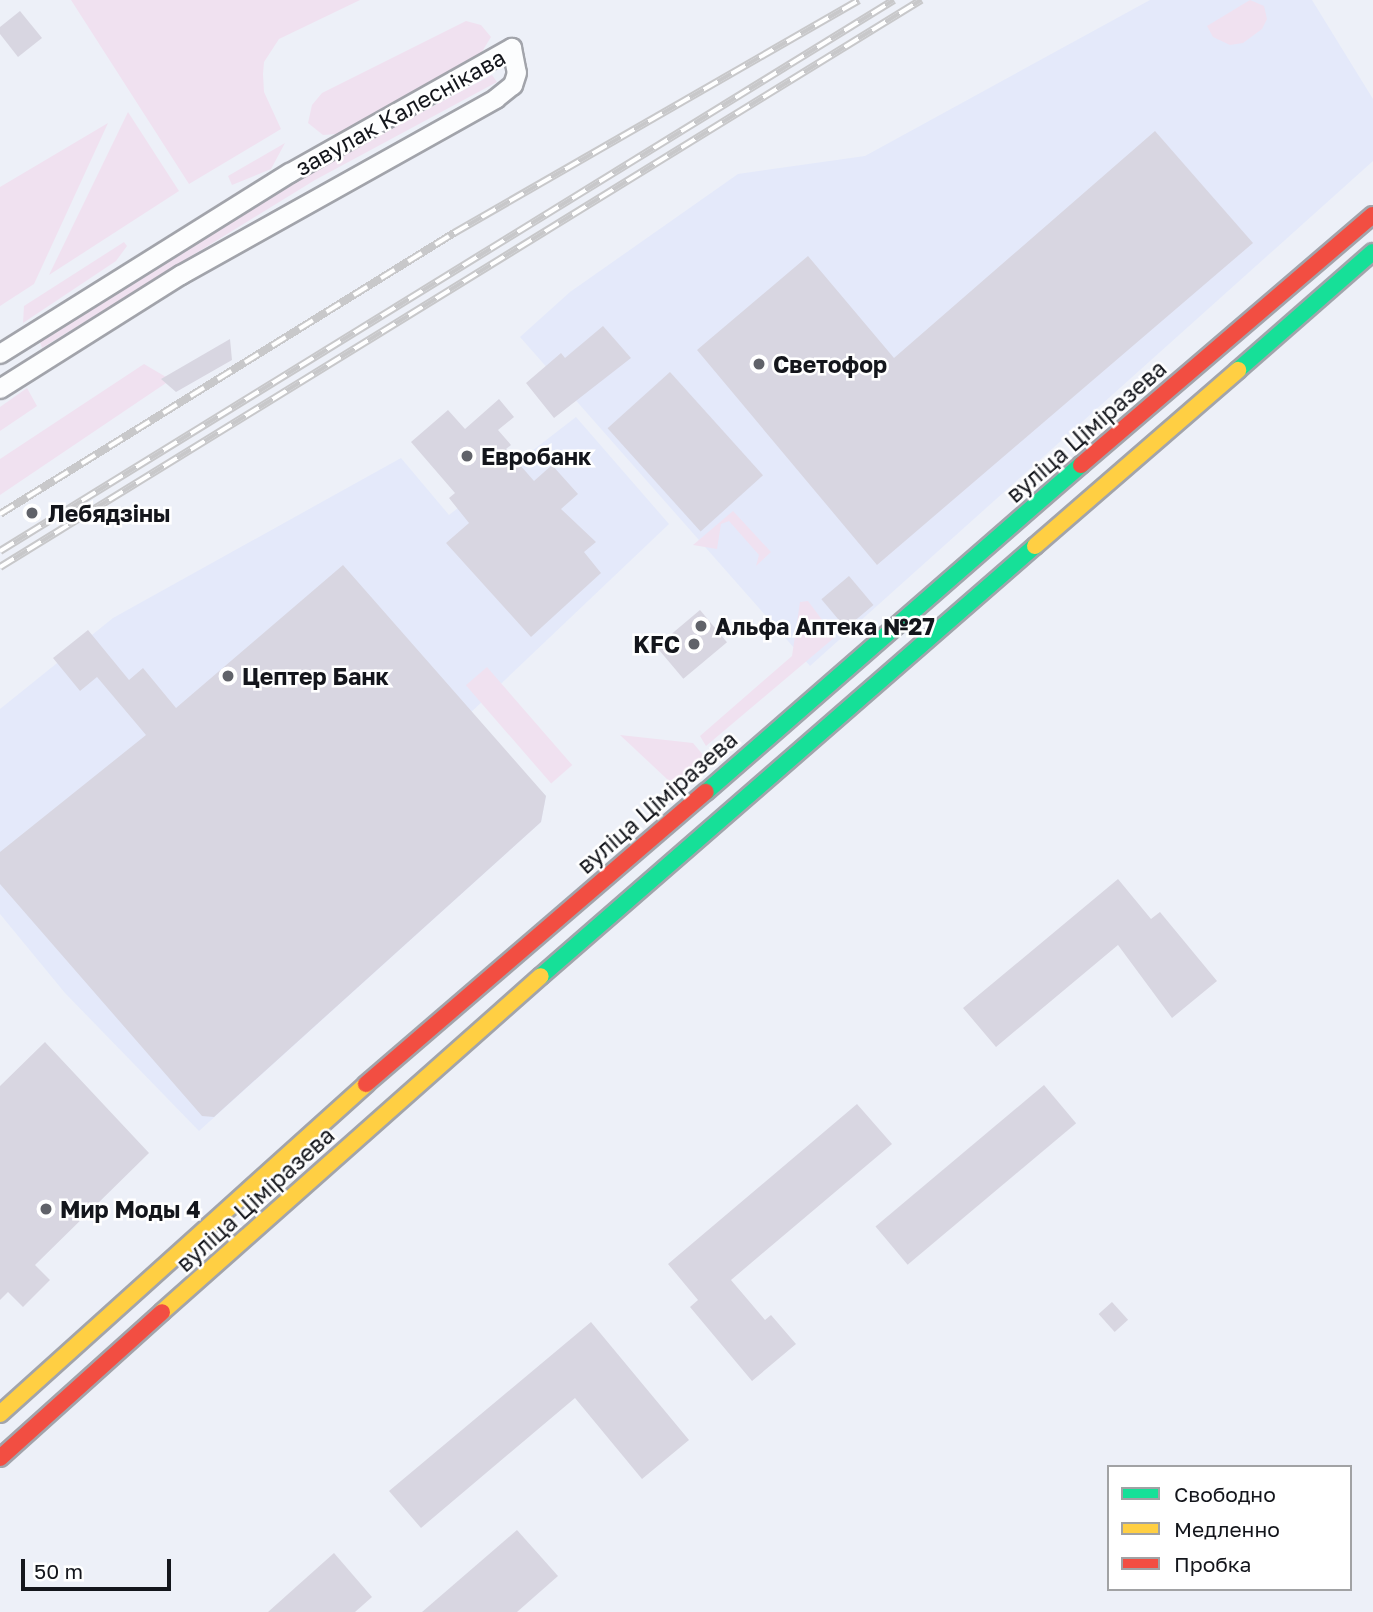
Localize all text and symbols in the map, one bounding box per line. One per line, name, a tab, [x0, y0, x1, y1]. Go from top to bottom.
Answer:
street label: завулак Калеснікава	[290, 43, 510, 181]
place label: Светофор	[773, 350, 887, 378]
street label: вуліца Ціміразева	[1000, 354, 1172, 508]
marker: Светофор	[751, 356, 767, 372]
place label: Евробанк	[481, 442, 591, 470]
marker: Евробанк	[459, 448, 475, 464]
place label: Лебядзіны	[48, 499, 171, 527]
marker: Лебядзіны	[22, 503, 42, 523]
place label: Альфа Аптека №27	[715, 612, 935, 640]
marker: Альфа Аптека №27	[693, 618, 709, 634]
place label: KFC	[633, 630, 680, 658]
marker: KFC	[686, 636, 702, 652]
place label: Цептер Банк	[242, 662, 389, 690]
marker: Цептер Банк	[220, 668, 236, 684]
street label: вуліца Ціміразева	[571, 725, 743, 879]
street label: вуліца Ціміразева	[170, 1121, 340, 1277]
place label: Мир Моды 4	[60, 1195, 201, 1223]
marker: Мир Моды 4	[38, 1201, 54, 1217]
legend	[1107, 1465, 1352, 1591]
text: Свободно	[1174, 1481, 1276, 1507]
text: Медленно	[1174, 1516, 1280, 1542]
scale bar	[24, 1546, 175, 1590]
text: Пробка	[1174, 1551, 1252, 1577]
text: 50 m	[34, 1558, 83, 1584]

